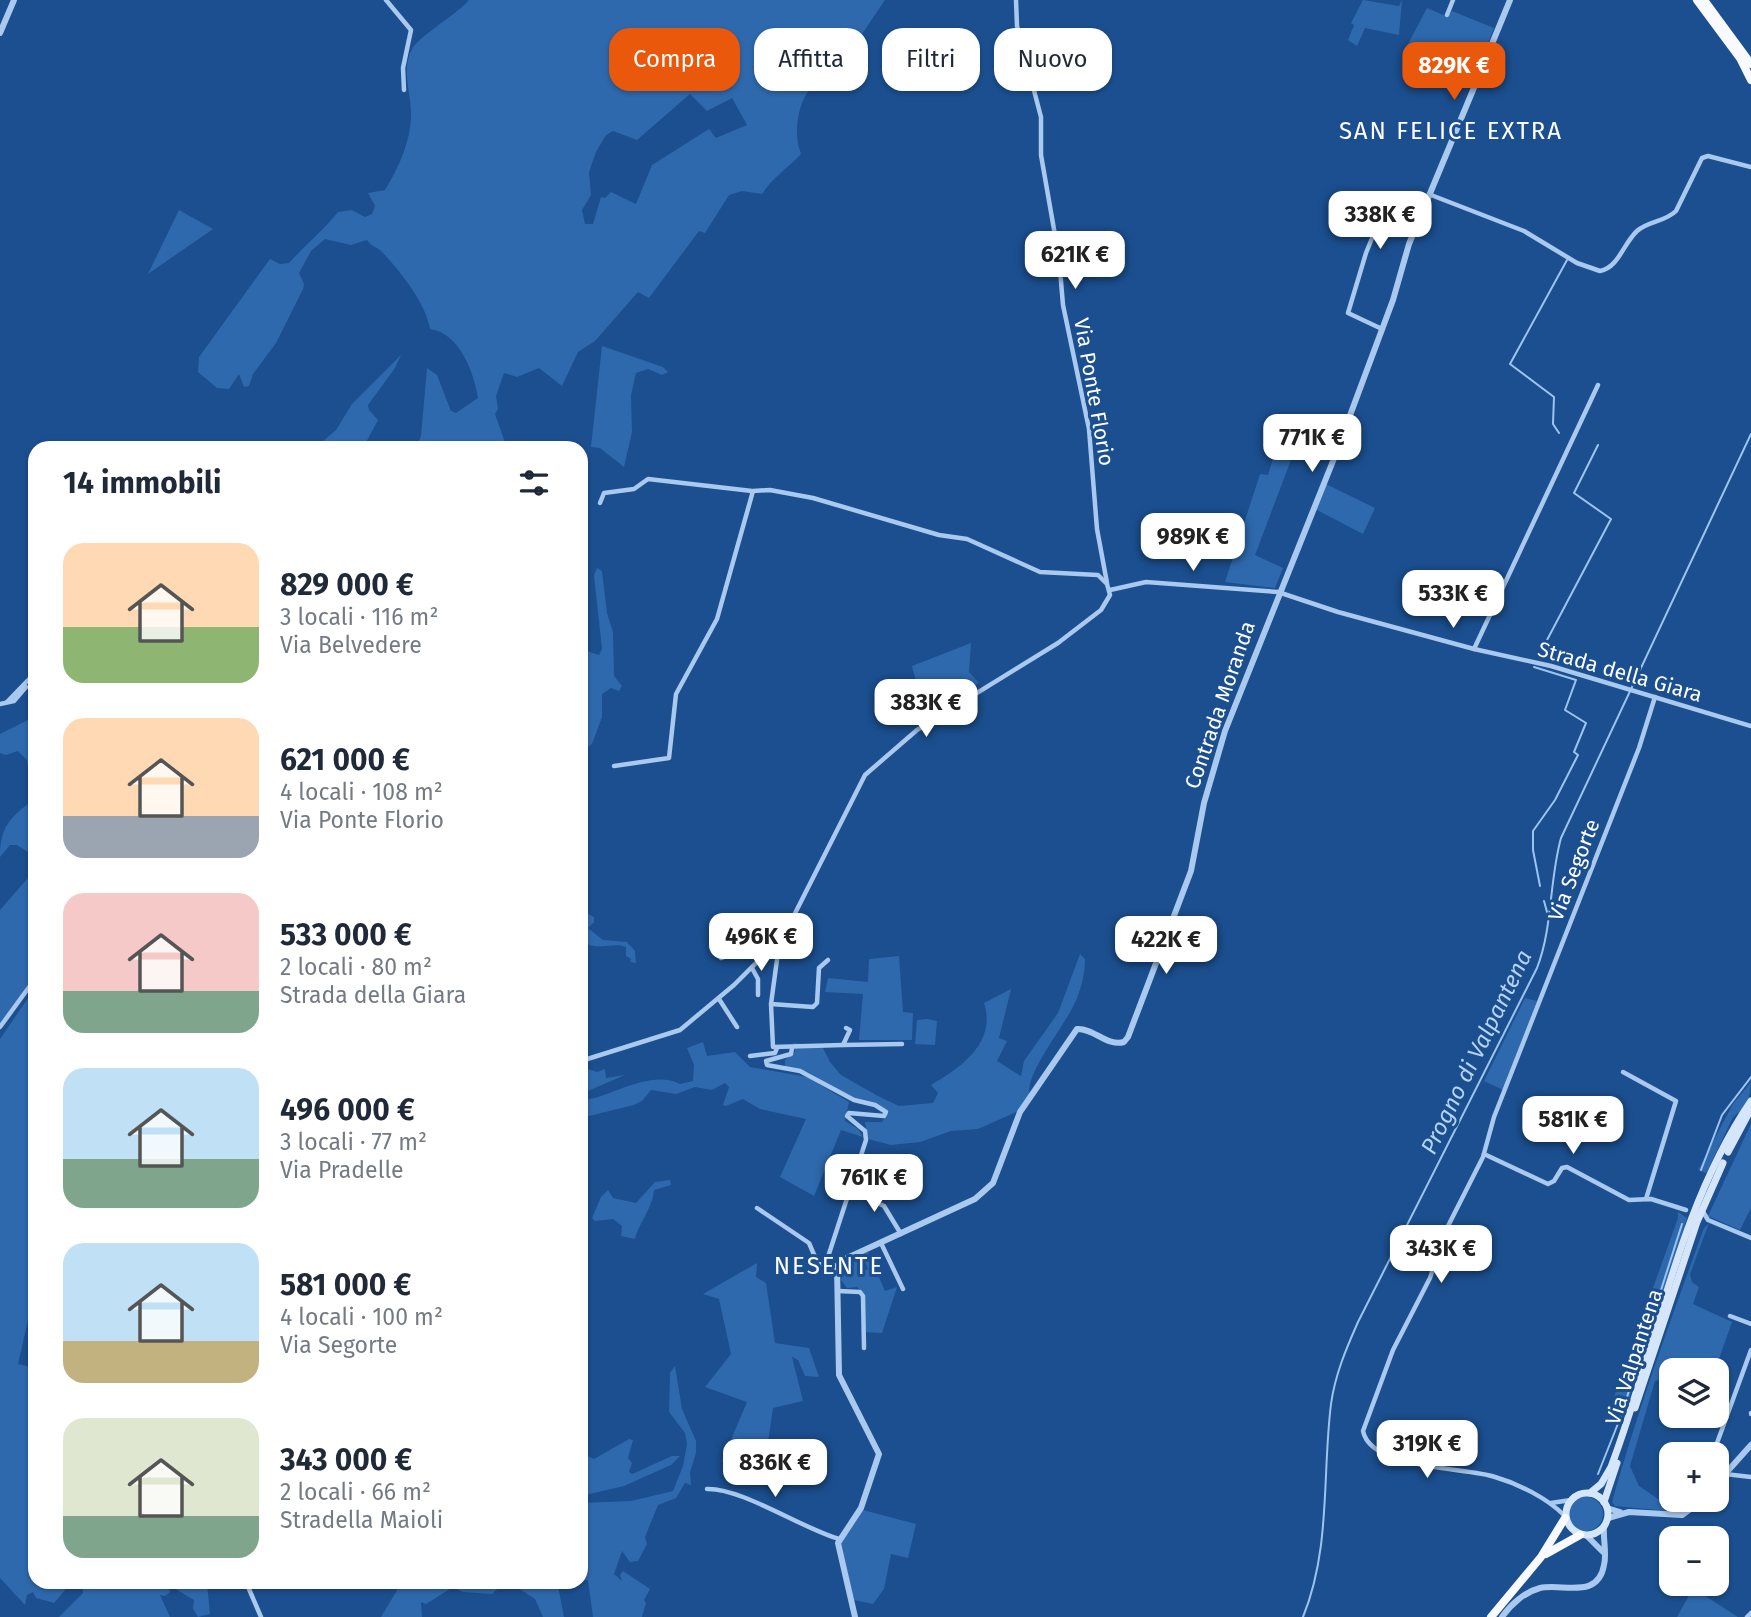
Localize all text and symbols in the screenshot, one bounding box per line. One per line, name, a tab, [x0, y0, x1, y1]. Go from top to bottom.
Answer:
chip: Compra	[609, 28, 740, 91]
chip: Affitta	[754, 28, 868, 91]
chip: Filtri	[882, 28, 980, 91]
chip: Nuovo	[994, 28, 1112, 91]
pin: 829K €	[1397, 42, 1511, 102]
text: 829K €	[1418, 51, 1490, 79]
district label: SAN FELICE EXTRA	[1339, 117, 1563, 145]
pin: 338K €	[1323, 191, 1437, 251]
text: 338K €	[1345, 200, 1415, 228]
pin: 621K €	[1018, 232, 1132, 291]
text: 621K €	[1041, 240, 1109, 268]
street label: Via Ponte Florio	[1068, 316, 1120, 468]
pin: 771K €	[1255, 414, 1369, 474]
text: 771K €	[1279, 423, 1345, 451]
icon: filters	[515, 464, 553, 502]
text: 14 immobili	[63, 465, 221, 501]
pin: 989K €	[1136, 514, 1250, 573]
text: 989K €	[1157, 522, 1229, 550]
text: 829 000 €	[280, 567, 414, 603]
pin: 533K €	[1396, 570, 1510, 630]
icon: home	[119, 571, 203, 655]
text: 533K €	[1418, 579, 1488, 607]
text: 3 locali · 116 m²	[280, 603, 438, 631]
street label: Contrada Moranda	[1179, 618, 1261, 792]
text: Via Belvedere	[280, 631, 422, 659]
street label: Strada della Giara	[1535, 636, 1705, 708]
pin: 383K €	[869, 680, 983, 739]
text: 383K €	[891, 688, 961, 716]
text: 621 000 €	[280, 742, 410, 778]
icon: home	[119, 746, 203, 830]
text: 4 locali · 108 m²	[280, 778, 443, 806]
text: Via Ponte Florio	[280, 806, 444, 834]
street label: Via Segorte	[1543, 815, 1605, 925]
pin: 496K €	[704, 914, 818, 973]
pin: 422K €	[1109, 916, 1223, 976]
text: 533 000 €	[280, 917, 412, 953]
icon: home	[119, 921, 203, 1005]
text: 496K €	[725, 922, 797, 950]
text: 422K €	[1131, 925, 1201, 953]
water label: Progno di Valpantena	[1414, 945, 1538, 1159]
text: 2 locali · 80 m²	[280, 953, 432, 981]
text: Strada della Giara	[280, 981, 466, 1009]
text: 496 000 €	[280, 1092, 415, 1128]
icon: home	[119, 1096, 203, 1180]
pin: 581K €	[1516, 1096, 1630, 1156]
text: 581K €	[1538, 1105, 1608, 1133]
text: 3 locali · 77 m²	[280, 1128, 427, 1156]
pin: 761K €	[817, 1154, 931, 1214]
text: Via Pradelle	[280, 1156, 404, 1184]
text: 761K €	[841, 1163, 907, 1191]
pin: 343K €	[1384, 1226, 1498, 1285]
text: 343K €	[1406, 1234, 1476, 1262]
district label: NESENTE	[774, 1252, 884, 1280]
text: 581 000 €	[280, 1267, 411, 1303]
icon: home	[119, 1271, 203, 1355]
street label: Via Valpantena	[1600, 1286, 1668, 1428]
text: 4 locali · 100 m²	[280, 1303, 443, 1331]
text: Via Segorte	[280, 1331, 397, 1359]
map controls	[1659, 1358, 1729, 1596]
button: layers	[1659, 1358, 1729, 1428]
pin: 319K €	[1370, 1420, 1484, 1480]
text: 319K €	[1393, 1429, 1461, 1457]
pin: 836K €	[718, 1440, 832, 1499]
text: 343 000 €	[280, 1442, 412, 1478]
button: +	[1659, 1442, 1729, 1512]
icon: home	[119, 1446, 203, 1530]
text: 836K €	[739, 1448, 811, 1476]
text: 2 locali · 66 m²	[280, 1478, 431, 1506]
text: Stradella Maioli	[280, 1506, 443, 1534]
button: −	[1659, 1526, 1729, 1596]

